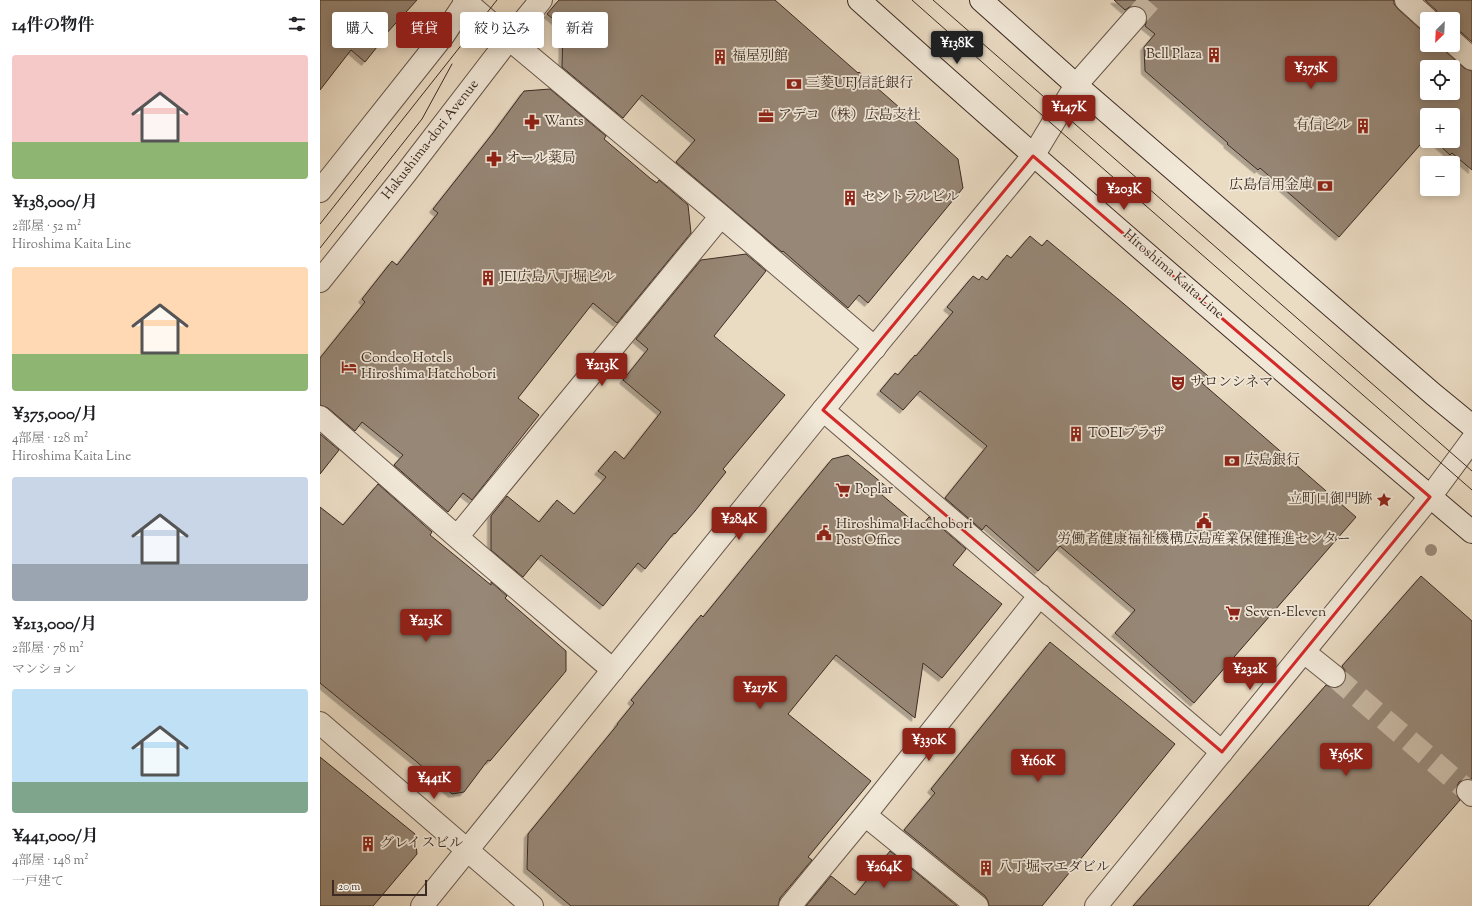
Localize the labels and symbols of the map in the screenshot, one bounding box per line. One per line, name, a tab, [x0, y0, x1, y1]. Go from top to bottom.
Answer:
north arrow	[1420, 12, 1460, 52]
pin: ¥138K	[929, 31, 985, 65]
place label: Bell Plaza	[1146, 45, 1203, 65]
building icon: Bell Plaza	[1205, 46, 1223, 64]
place label: 福屋別館	[732, 47, 788, 67]
building icon: 福屋別館	[711, 48, 729, 66]
pin: ¥375K	[1283, 56, 1339, 90]
place label: 三菱UFJ信託銀行	[806, 74, 913, 94]
bank icon: 三菱UFJ信託銀行	[785, 75, 803, 93]
street label: Hakushima-dori Avenue	[378, 76, 484, 204]
pin: ¥147K	[1041, 95, 1097, 129]
place label: アデコ （株）広島支社	[778, 106, 920, 126]
office icon: アデコ （株）広島支社	[757, 107, 775, 125]
place label: Wants	[544, 112, 584, 132]
pharmacy icon: Wants	[523, 113, 541, 131]
place label: 有信ビル	[1295, 116, 1351, 136]
building icon: 有信ビル	[1354, 117, 1372, 135]
place label: オール薬局	[506, 149, 576, 169]
pharmacy icon: オール薬局	[485, 150, 503, 168]
place label: 広島信用金庫	[1229, 176, 1313, 196]
pin: ¥203K	[1096, 177, 1152, 211]
bank icon: 広島信用金庫	[1316, 177, 1334, 195]
place label: セントラルビル	[862, 188, 960, 208]
building icon: セントラルビル	[841, 189, 859, 207]
street label: Hiroshima Kaita Line	[1118, 225, 1228, 325]
place label: JEI広島八丁堀ビル	[499, 268, 615, 288]
building icon: JEI広島八丁堀ビル	[479, 269, 497, 287]
place label: Condeo Hotels Hiroshima Hatchobori	[361, 349, 496, 385]
pin: ¥213K	[574, 353, 630, 387]
hotel icon: Condeo Hotels Hiroshima Hatchobori	[340, 358, 358, 376]
place label: サロンシネマ	[1190, 373, 1273, 393]
theatre icon: サロンシネマ	[1169, 374, 1187, 392]
place label: TOEIプラザ	[1088, 424, 1165, 444]
building icon: TOEIプラザ	[1067, 425, 1085, 443]
place label: 広島銀行	[1244, 451, 1300, 471]
bank icon: 広島銀行	[1223, 452, 1241, 470]
place label: Poplar	[855, 480, 894, 500]
supermarket icon: Poplar	[834, 481, 852, 499]
place label: 立町口御門跡	[1288, 490, 1372, 510]
place icon: 立町口御門跡	[1375, 491, 1393, 509]
pin: ¥284K	[711, 507, 767, 541]
public building icon: 労働者健康福祉機構広島産業保健推進センター	[1195, 512, 1213, 530]
place label: Hiroshima Hacchobori Post Office	[836, 515, 973, 551]
public building icon: Hiroshima Hacchobori Post Office	[815, 524, 833, 542]
place label: 労働者健康福祉機構広島産業保健推進センター	[1057, 530, 1351, 550]
place label: Seven-Eleven	[1245, 603, 1326, 623]
supermarket icon: Seven-Eleven	[1224, 604, 1242, 622]
pin: ¥213K	[398, 609, 454, 643]
pin: ¥232K	[1222, 657, 1278, 691]
pin: ¥217K	[732, 676, 788, 710]
pin: ¥330K	[901, 728, 957, 762]
pin: ¥365K	[1318, 743, 1374, 777]
pin: ¥160K	[1010, 749, 1066, 783]
pin: ¥441K	[406, 766, 462, 800]
place label: グレイスビル	[380, 834, 463, 854]
building icon: グレイスビル	[359, 835, 377, 853]
pin: ¥264K	[856, 855, 912, 889]
place label: 八丁堀マエダビル	[998, 858, 1110, 878]
building icon: 八丁堀マエダビル	[977, 859, 995, 877]
scale bar	[332, 878, 427, 897]

